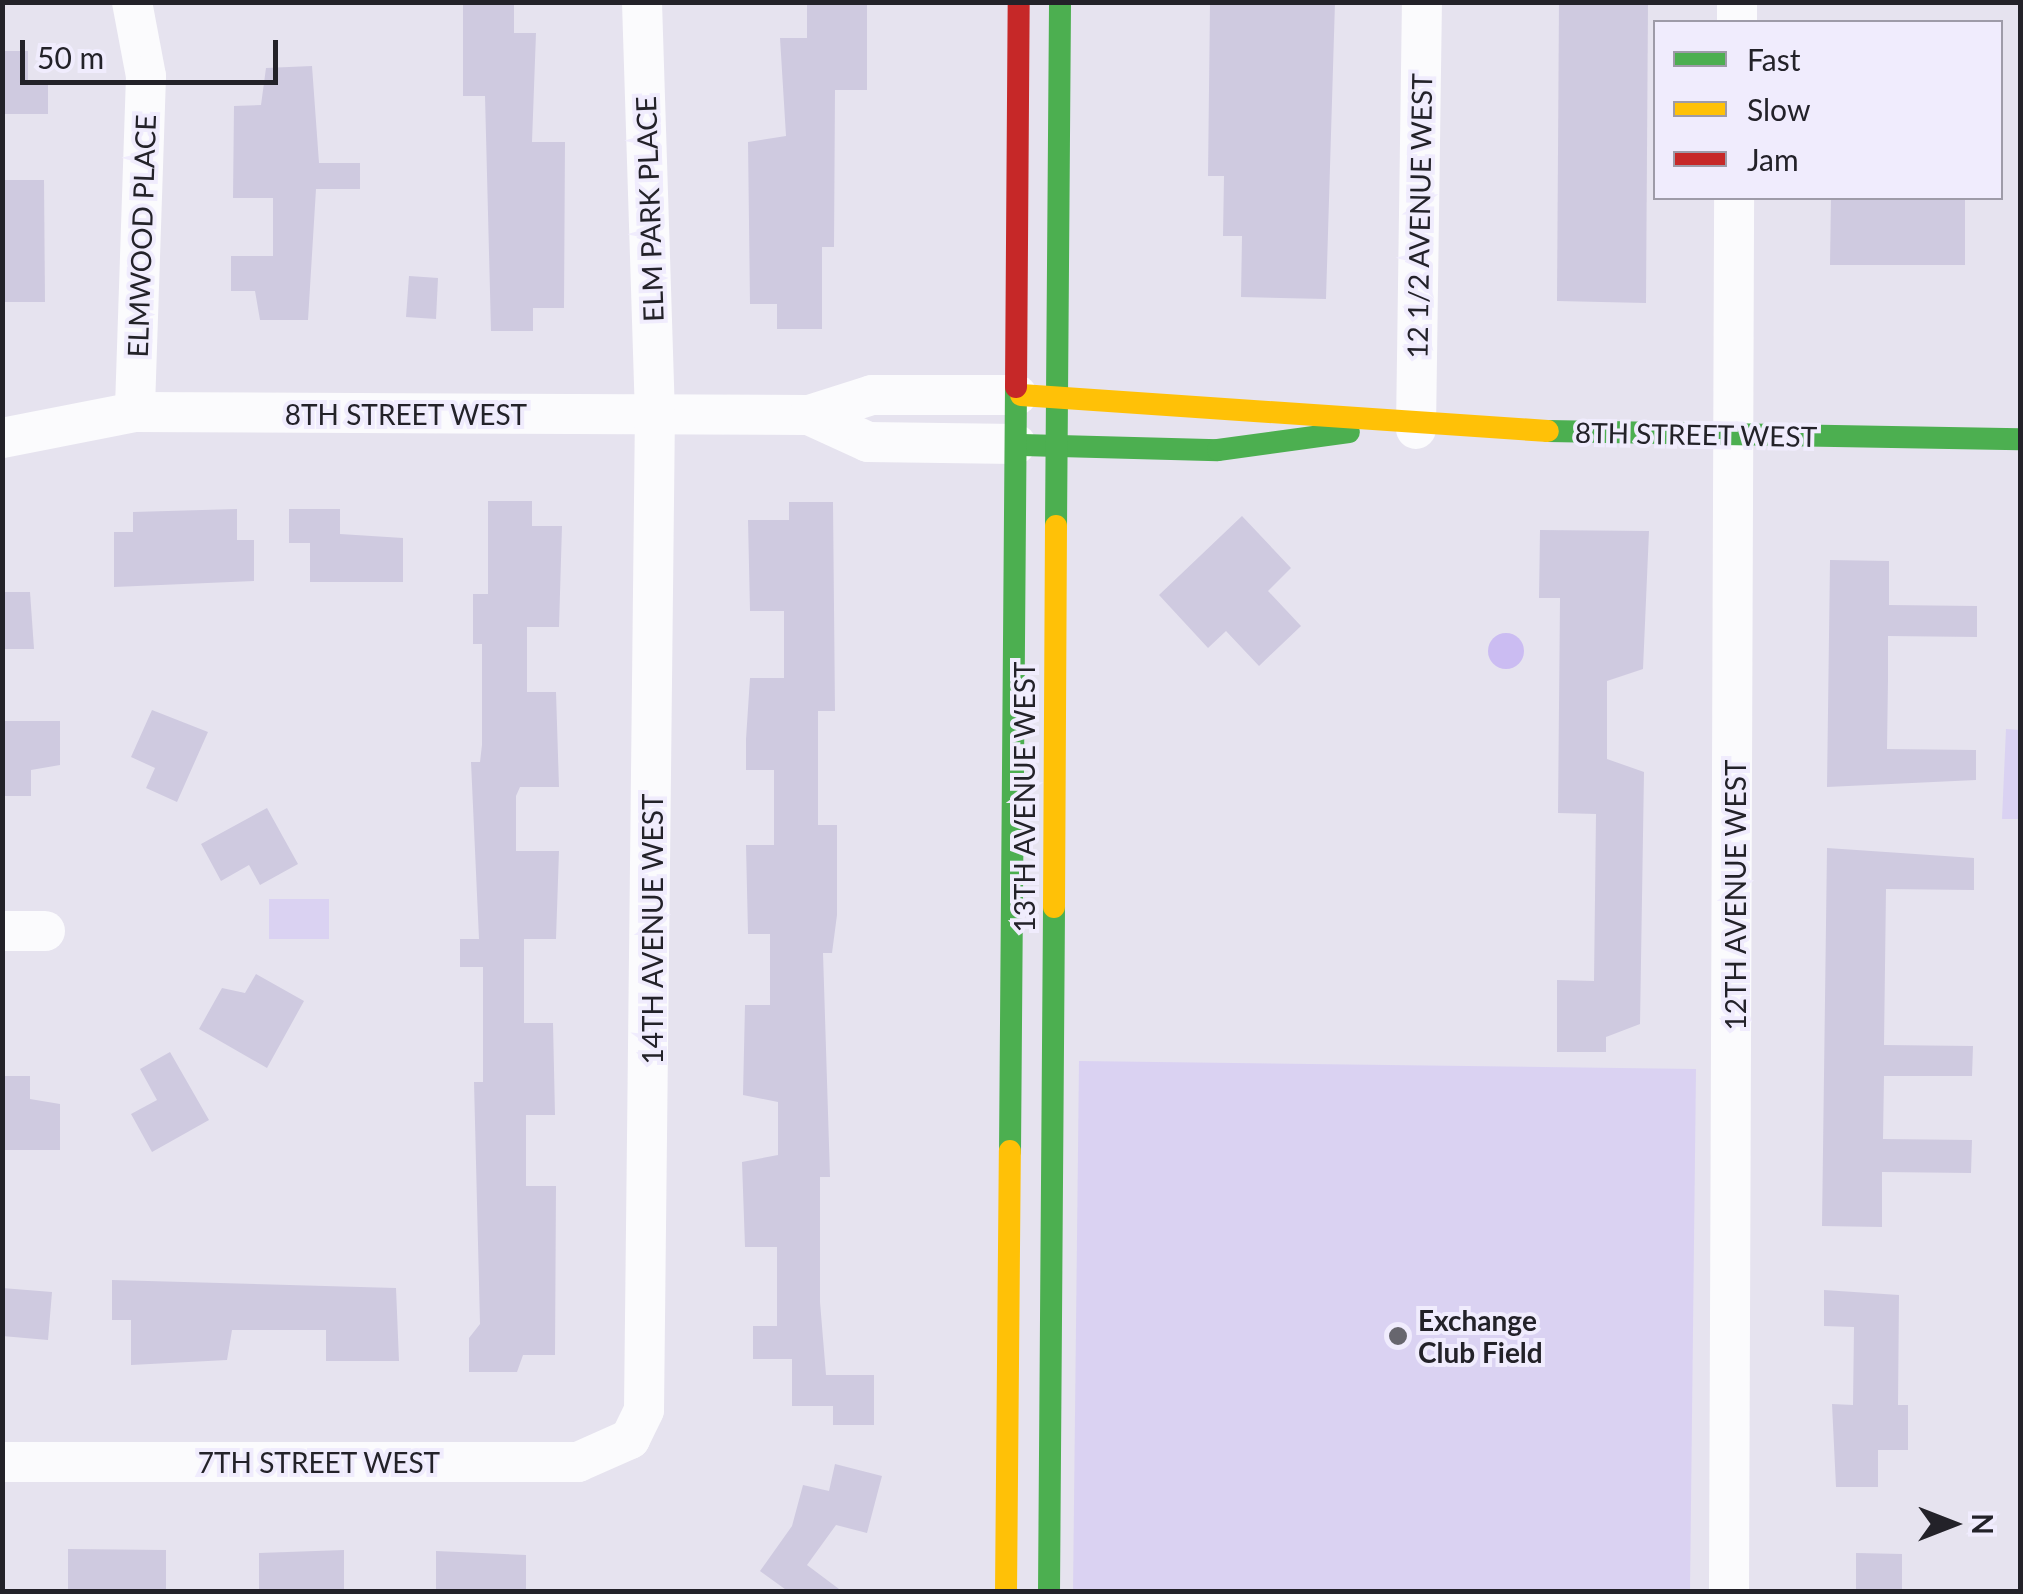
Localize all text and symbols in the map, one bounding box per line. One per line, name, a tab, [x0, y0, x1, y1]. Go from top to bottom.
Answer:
scale bar	[25, 20, 282, 82]
legend	[1653, 20, 2003, 200]
text: 50 m	[37, 39, 104, 75]
text: Fast	[1747, 41, 1801, 77]
street label: 12 1/2 AVENUE WEST	[1400, 72, 1438, 360]
text: Slow	[1747, 91, 1810, 127]
street label: ELM PARK PLACE	[628, 96, 670, 322]
street label: ELMWOOD PLACE	[120, 114, 162, 358]
text: Jam	[1747, 141, 1799, 177]
street label: 8TH STREET WEST	[284, 397, 528, 431]
street label: 8TH STREET WEST	[1574, 415, 1818, 453]
street label: 13TH AVENUE WEST	[1007, 661, 1041, 933]
street label: 12TH AVENUE WEST	[1718, 759, 1752, 1031]
street label: 14TH AVENUE WEST	[635, 793, 669, 1065]
place label: Exchange Club Field	[1418, 1303, 1543, 1369]
marker: Exchange Club Field	[1387, 1325, 1409, 1347]
street label: 7TH STREET WEST	[197, 1445, 441, 1479]
north arrow	[1903, 1474, 2003, 1574]
text: N	[1966, 1513, 2000, 1535]

